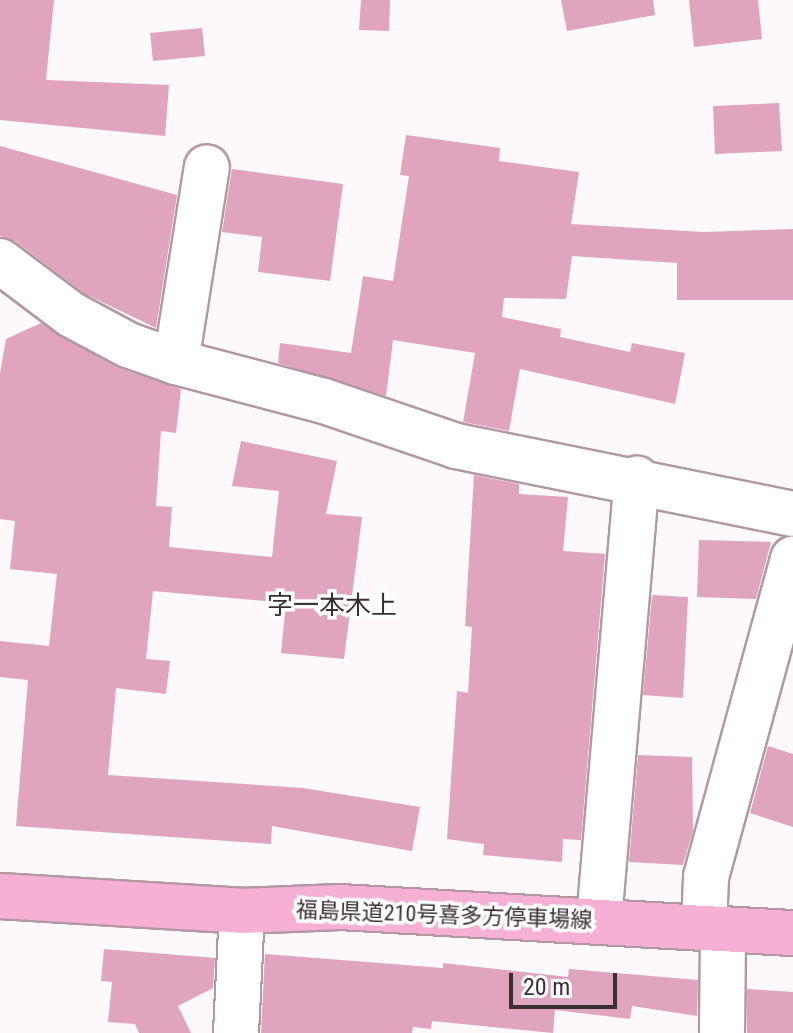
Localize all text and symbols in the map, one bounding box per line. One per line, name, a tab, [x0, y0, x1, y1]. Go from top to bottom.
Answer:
district label: 字一本木上	[267, 590, 397, 622]
street label: 福島県道210号喜多方停車場線	[295, 897, 593, 933]
scale bar	[513, 957, 621, 1007]
text: 20 m	[523, 973, 570, 1001]

